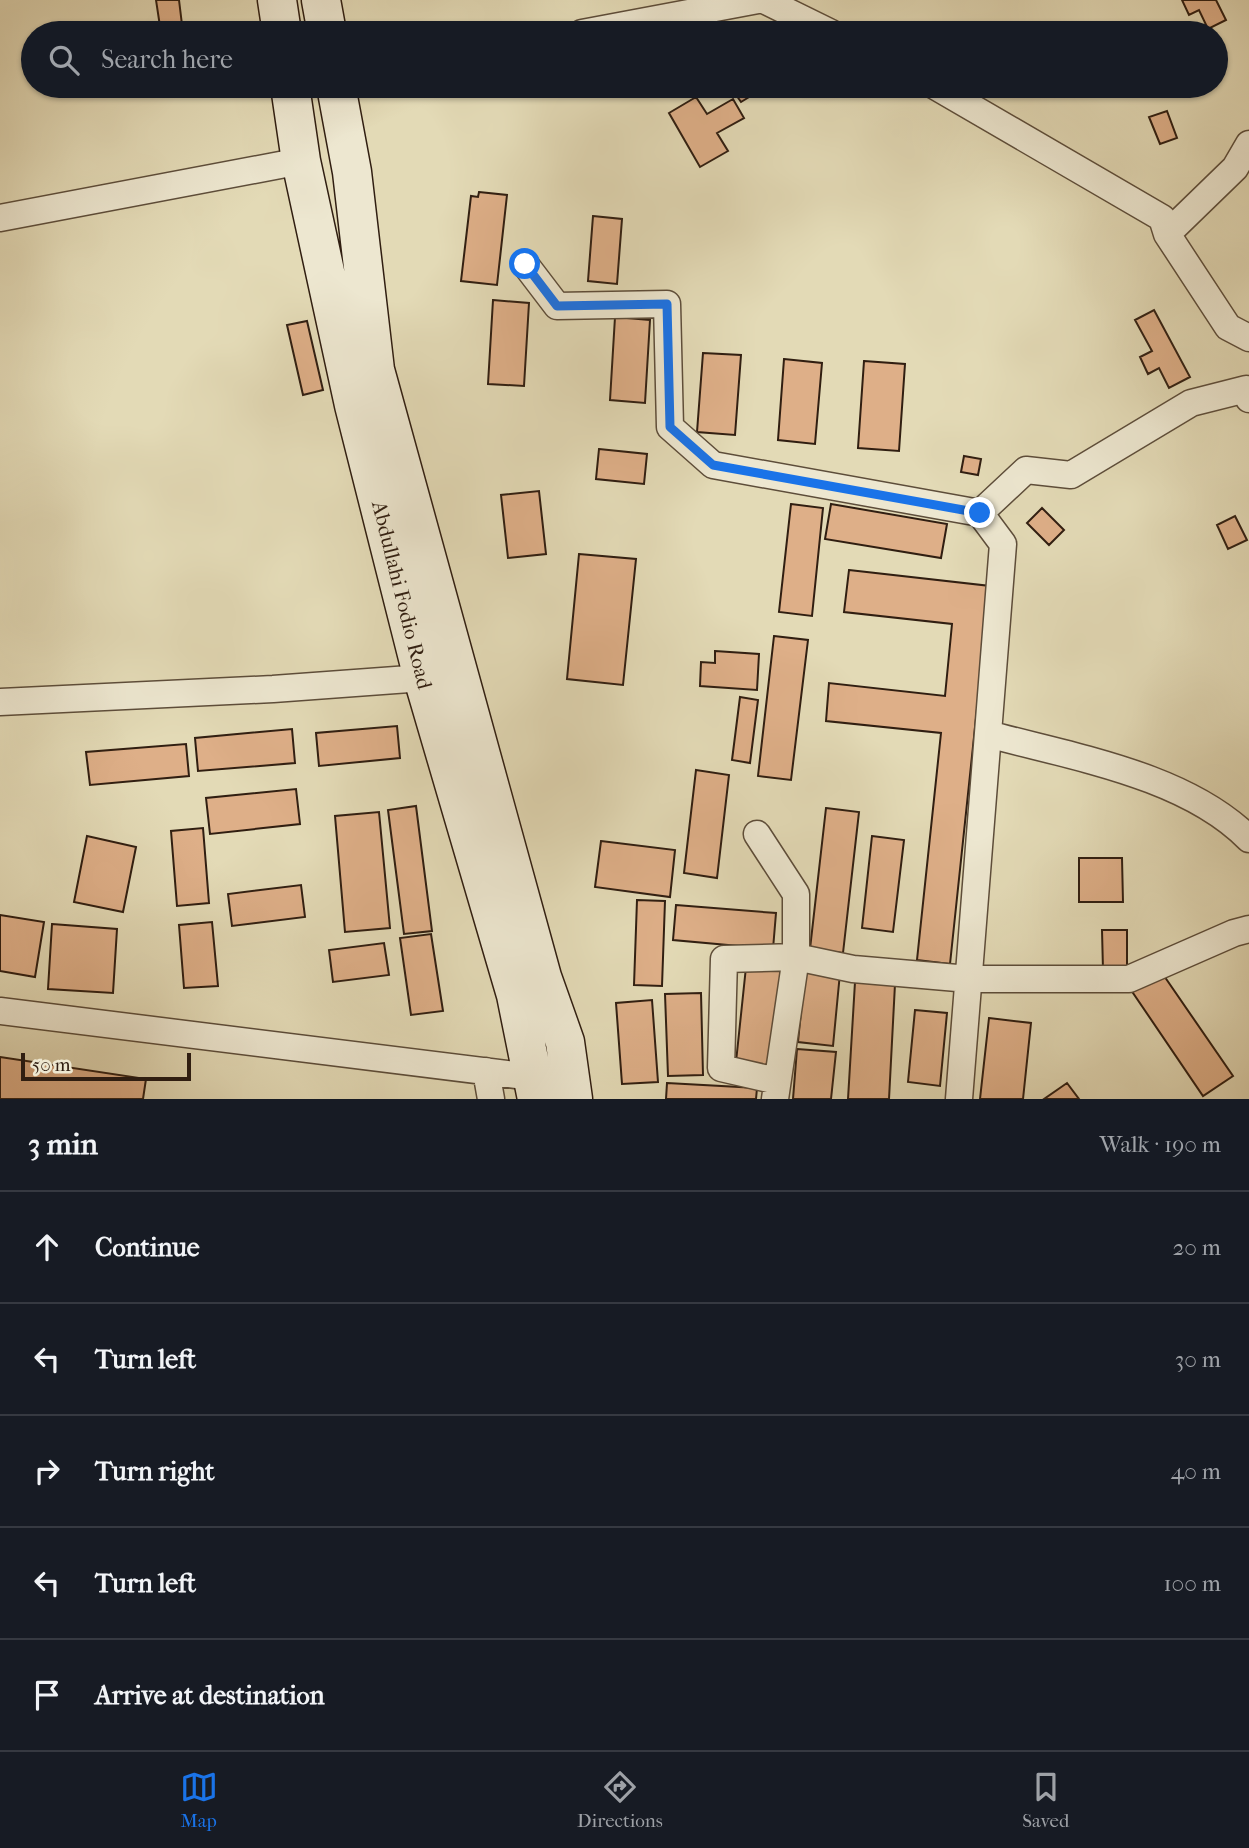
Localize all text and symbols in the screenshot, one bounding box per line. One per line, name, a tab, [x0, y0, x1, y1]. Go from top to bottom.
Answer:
search box	[21, 21, 1228, 98]
icon: search	[45, 41, 83, 79]
text: Search here	[101, 44, 233, 75]
route start	[509, 248, 540, 279]
route end	[964, 497, 995, 528]
street label: Abdullahi Fodio Road	[367, 498, 437, 692]
scale bar	[21, 1050, 191, 1082]
text: 50 m	[32, 1054, 71, 1076]
text: 3 min	[28, 1127, 98, 1162]
text: Walk · 190 m	[1100, 1131, 1221, 1158]
icon: ahead	[28, 1228, 66, 1266]
text: Continue	[95, 1232, 200, 1263]
text: 20 m	[1172, 1234, 1221, 1261]
icon: left	[28, 1340, 66, 1378]
text: Turn left	[95, 1344, 196, 1375]
text: 30 m	[1175, 1346, 1221, 1373]
icon: right	[28, 1452, 66, 1490]
text: Turn right	[95, 1456, 215, 1487]
text: 40 m	[1171, 1458, 1221, 1485]
icon: left	[28, 1564, 66, 1602]
text: Turn left	[95, 1568, 196, 1599]
text: 100 m	[1163, 1570, 1221, 1597]
icon: arrive	[28, 1676, 66, 1714]
text: Arrive at destination	[95, 1680, 325, 1711]
tab: Map	[180, 1768, 218, 1832]
tab: Directions	[577, 1768, 663, 1832]
tab: Saved	[1022, 1768, 1069, 1832]

